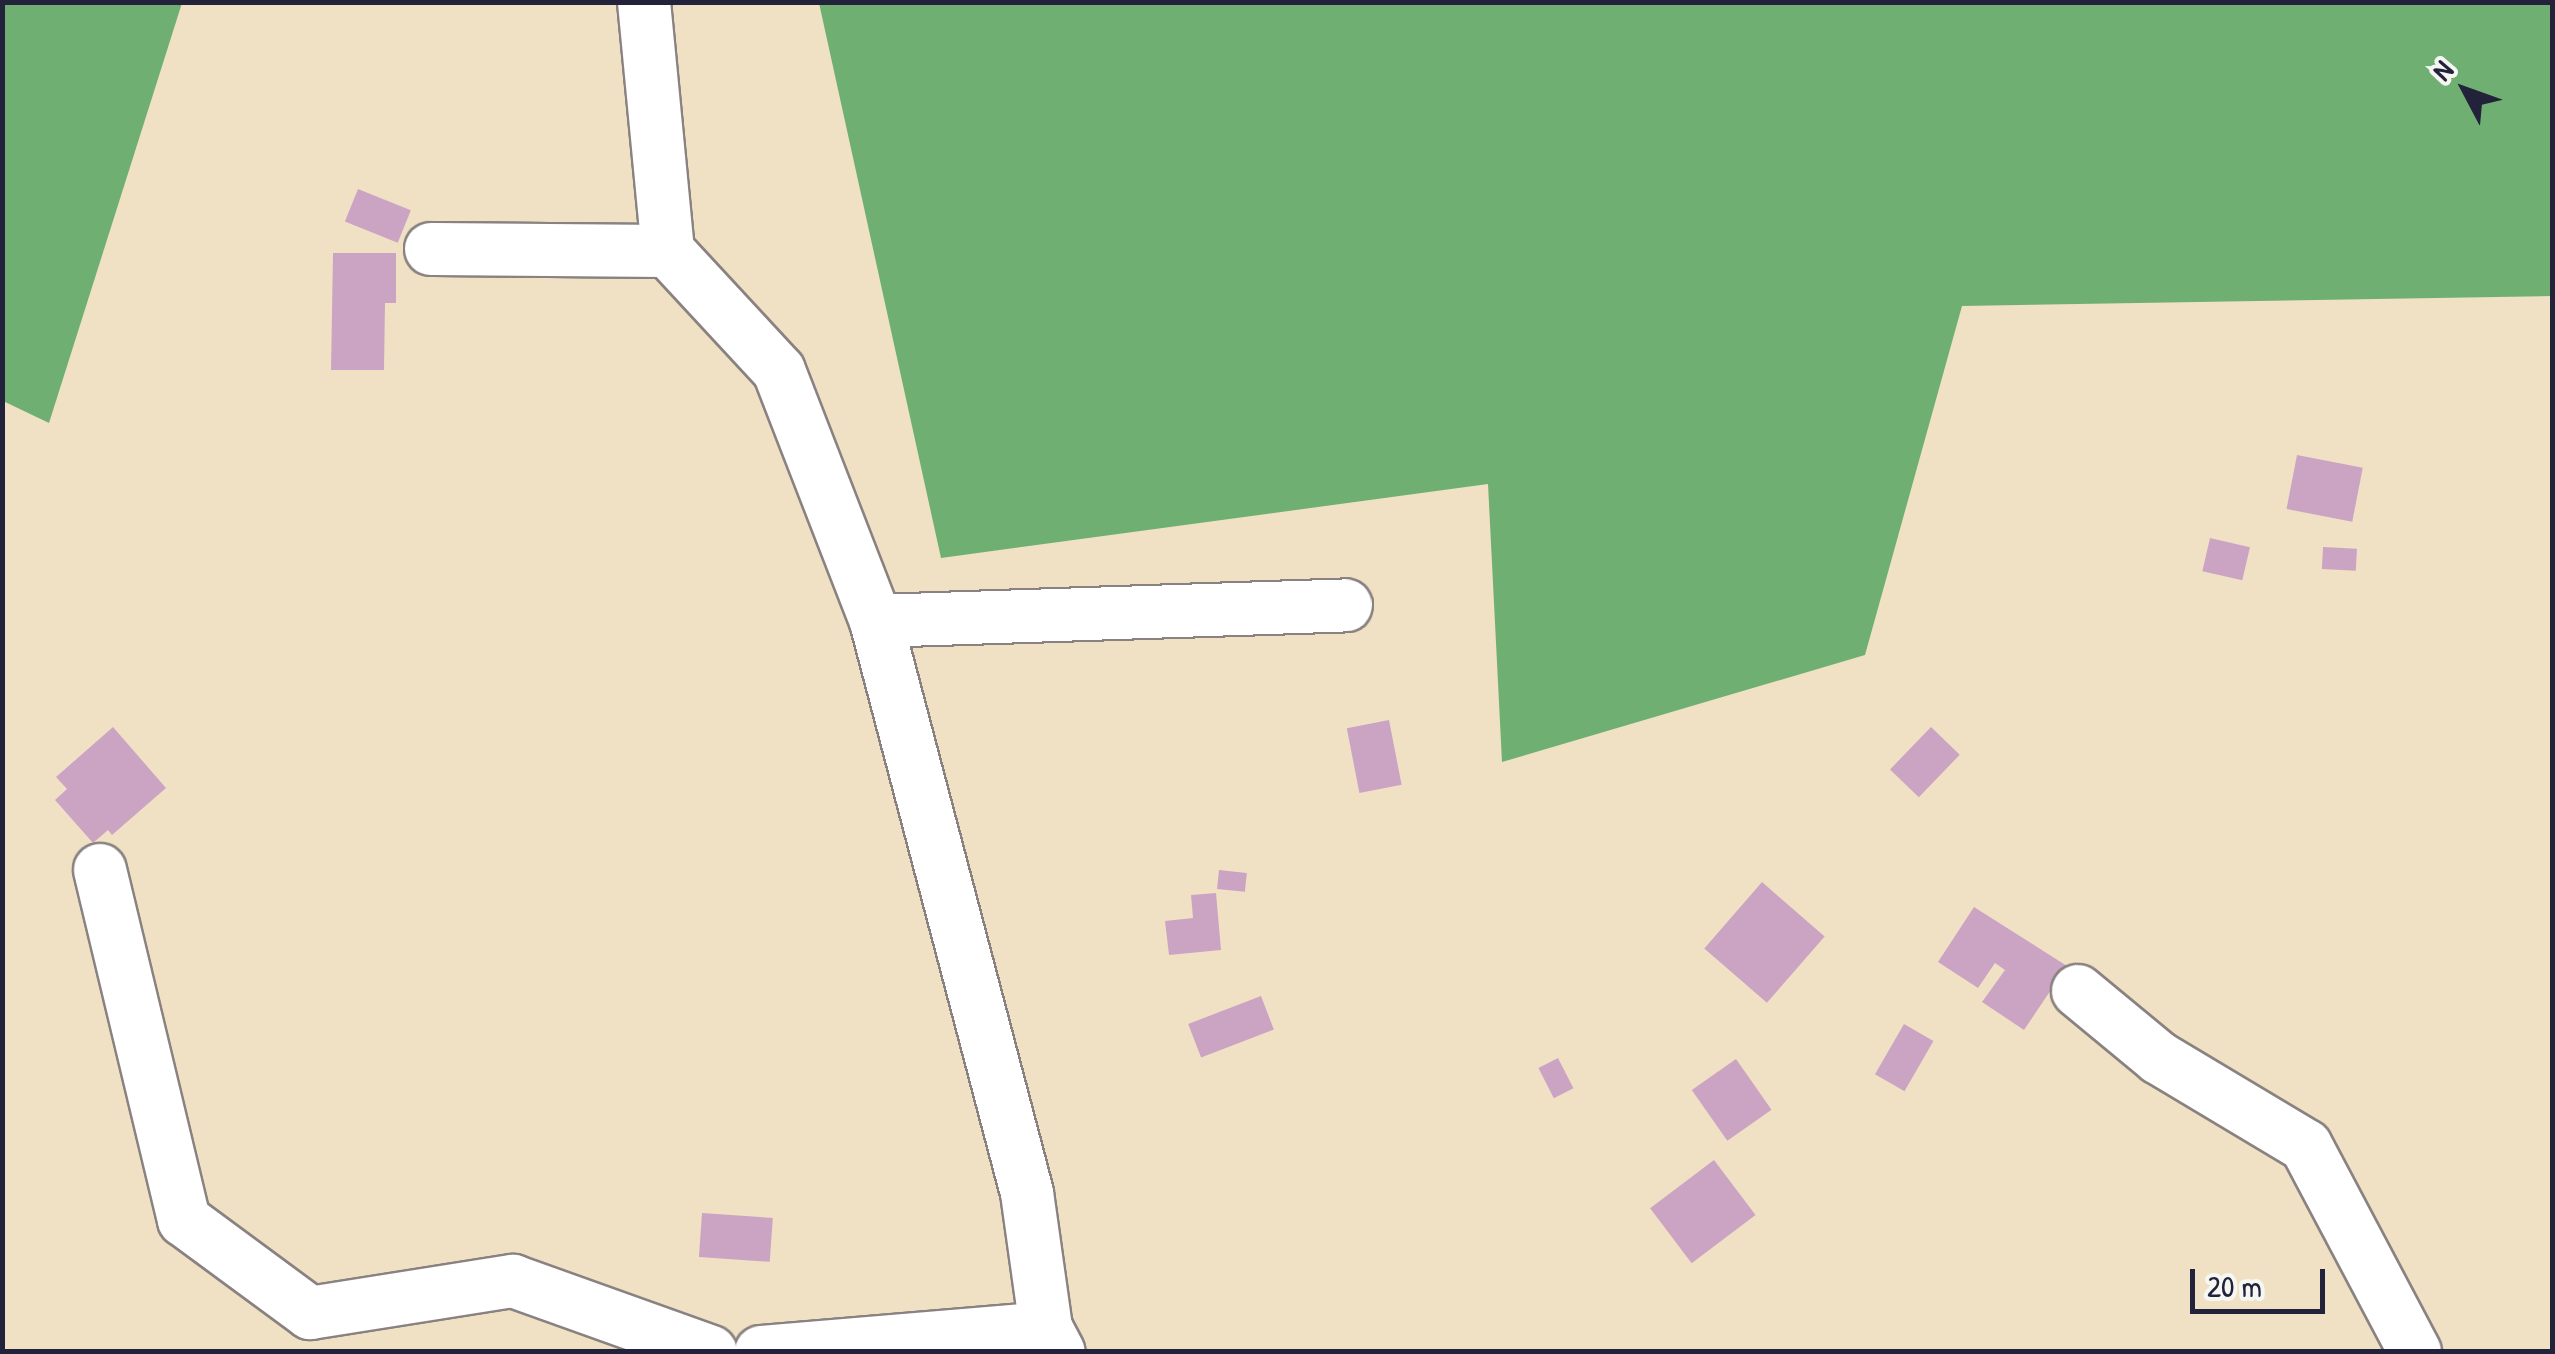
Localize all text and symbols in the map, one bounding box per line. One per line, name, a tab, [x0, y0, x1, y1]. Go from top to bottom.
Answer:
north arrow	[2415, 40, 2515, 140]
text: N	[2423, 52, 2462, 88]
scale bar	[2195, 1249, 2330, 1311]
text: 20 m	[2207, 1266, 2262, 1306]

